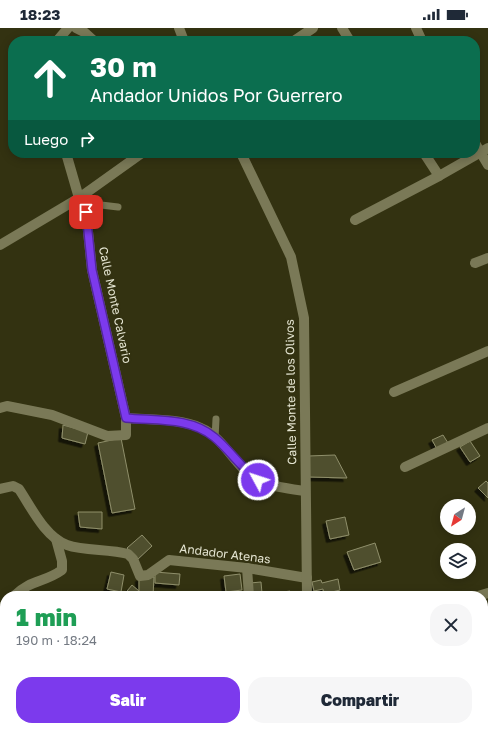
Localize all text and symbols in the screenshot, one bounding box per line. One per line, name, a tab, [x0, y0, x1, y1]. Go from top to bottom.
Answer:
text: 18:23	[20, 5, 60, 23]
text: 30 m	[90, 50, 157, 83]
icon: ahead	[24, 52, 76, 104]
text: Andador Unidos Por Guerrero	[90, 84, 343, 106]
icon: right	[76, 128, 98, 150]
text: Luego	[24, 130, 68, 148]
pin	[69, 195, 103, 229]
icon: arrive	[75, 201, 97, 223]
street label: Calle Monte Calvario	[96, 245, 135, 365]
street label: Calle Monte de los Olivos	[282, 319, 299, 465]
position arrow	[237, 459, 279, 501]
north arrow	[440, 499, 476, 535]
map controls	[440, 499, 476, 579]
street label: Andador Atenas	[179, 540, 271, 567]
button: layers	[440, 543, 476, 579]
text: 1 min	[16, 602, 77, 631]
button: close	[430, 604, 472, 646]
text: 190 m · 18:24	[16, 632, 97, 648]
button: Salir	[16, 677, 240, 723]
button: Compartir	[248, 677, 472, 723]

